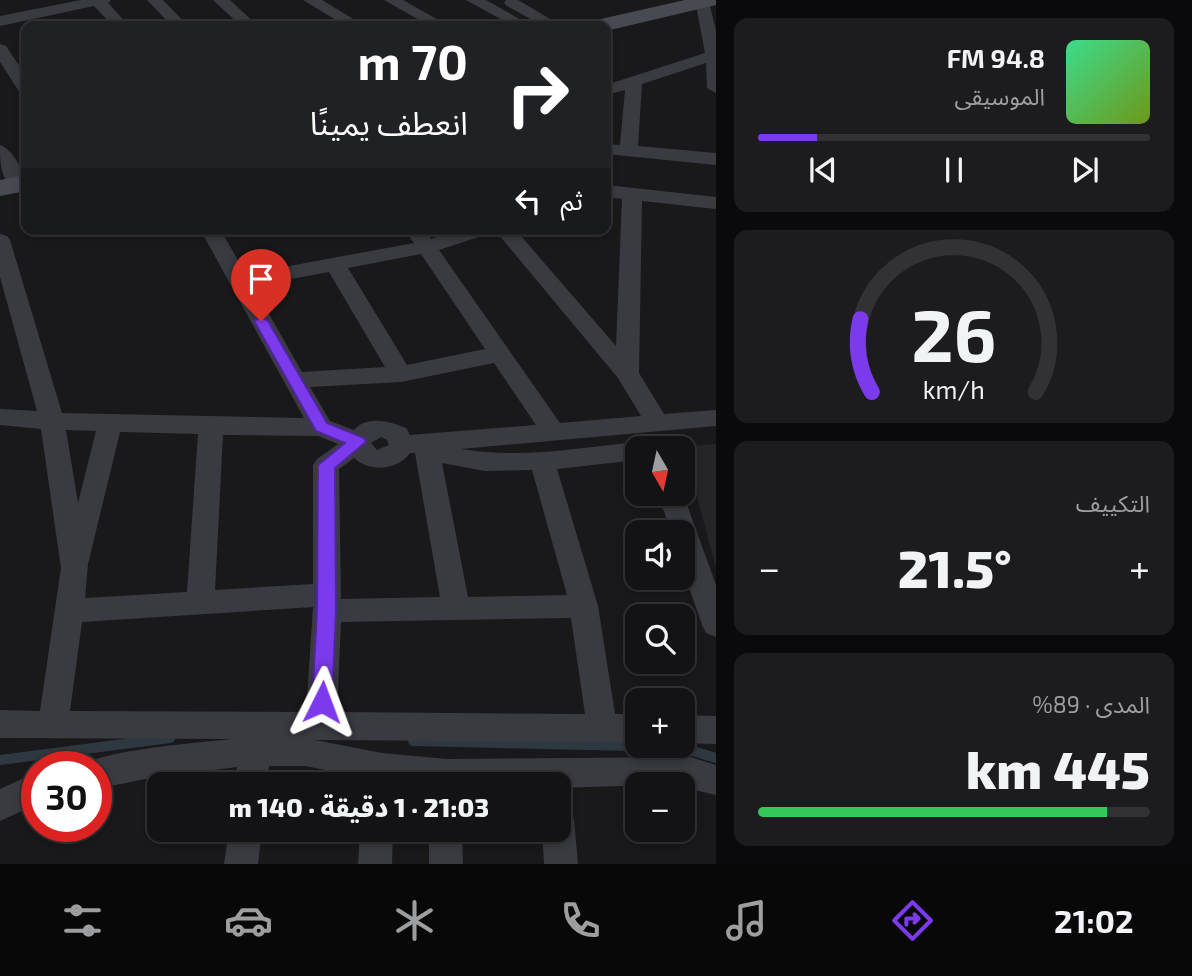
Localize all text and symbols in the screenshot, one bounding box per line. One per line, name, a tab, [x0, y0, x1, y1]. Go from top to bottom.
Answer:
text: 70 m	[357, 31, 468, 90]
text: 94.8 FM	[947, 42, 1045, 73]
icon: right	[492, 49, 583, 140]
text: الموسيقى	[954, 82, 1045, 110]
text: انعطف يمينًا	[310, 103, 468, 141]
icon: previous	[804, 151, 842, 189]
icon: pause	[935, 151, 973, 189]
icon: next	[1066, 151, 1104, 189]
icon: left	[509, 182, 547, 220]
text: ثم	[561, 184, 583, 215]
pin	[231, 249, 291, 321]
icon: arrive	[242, 260, 280, 298]
text: 26	[911, 290, 997, 378]
text: km/h	[923, 374, 985, 404]
north arrow	[625, 436, 695, 506]
map controls	[625, 436, 695, 842]
text: التكييف	[1076, 489, 1150, 517]
button: sound	[625, 520, 695, 590]
text: 21.5°	[898, 536, 1012, 598]
text: −	[758, 544, 780, 590]
text: +	[1129, 544, 1150, 590]
button: search	[625, 604, 695, 674]
position arrow	[285, 665, 359, 739]
button: +	[625, 688, 695, 758]
text: المدى · 89%	[1032, 690, 1150, 718]
text: 445 km	[966, 737, 1150, 799]
speed limit sign: 30	[21, 751, 112, 842]
button: −	[625, 772, 695, 842]
text: 21:03 · 1 دقيقة · 140 m	[229, 791, 489, 822]
icon: filters	[58, 896, 107, 945]
icon: car	[224, 896, 273, 945]
icon: climate	[390, 896, 439, 945]
icon: phone	[556, 896, 605, 945]
icon: music	[722, 896, 771, 945]
icon: directions	[888, 896, 937, 945]
text: 21:02	[1054, 901, 1134, 939]

